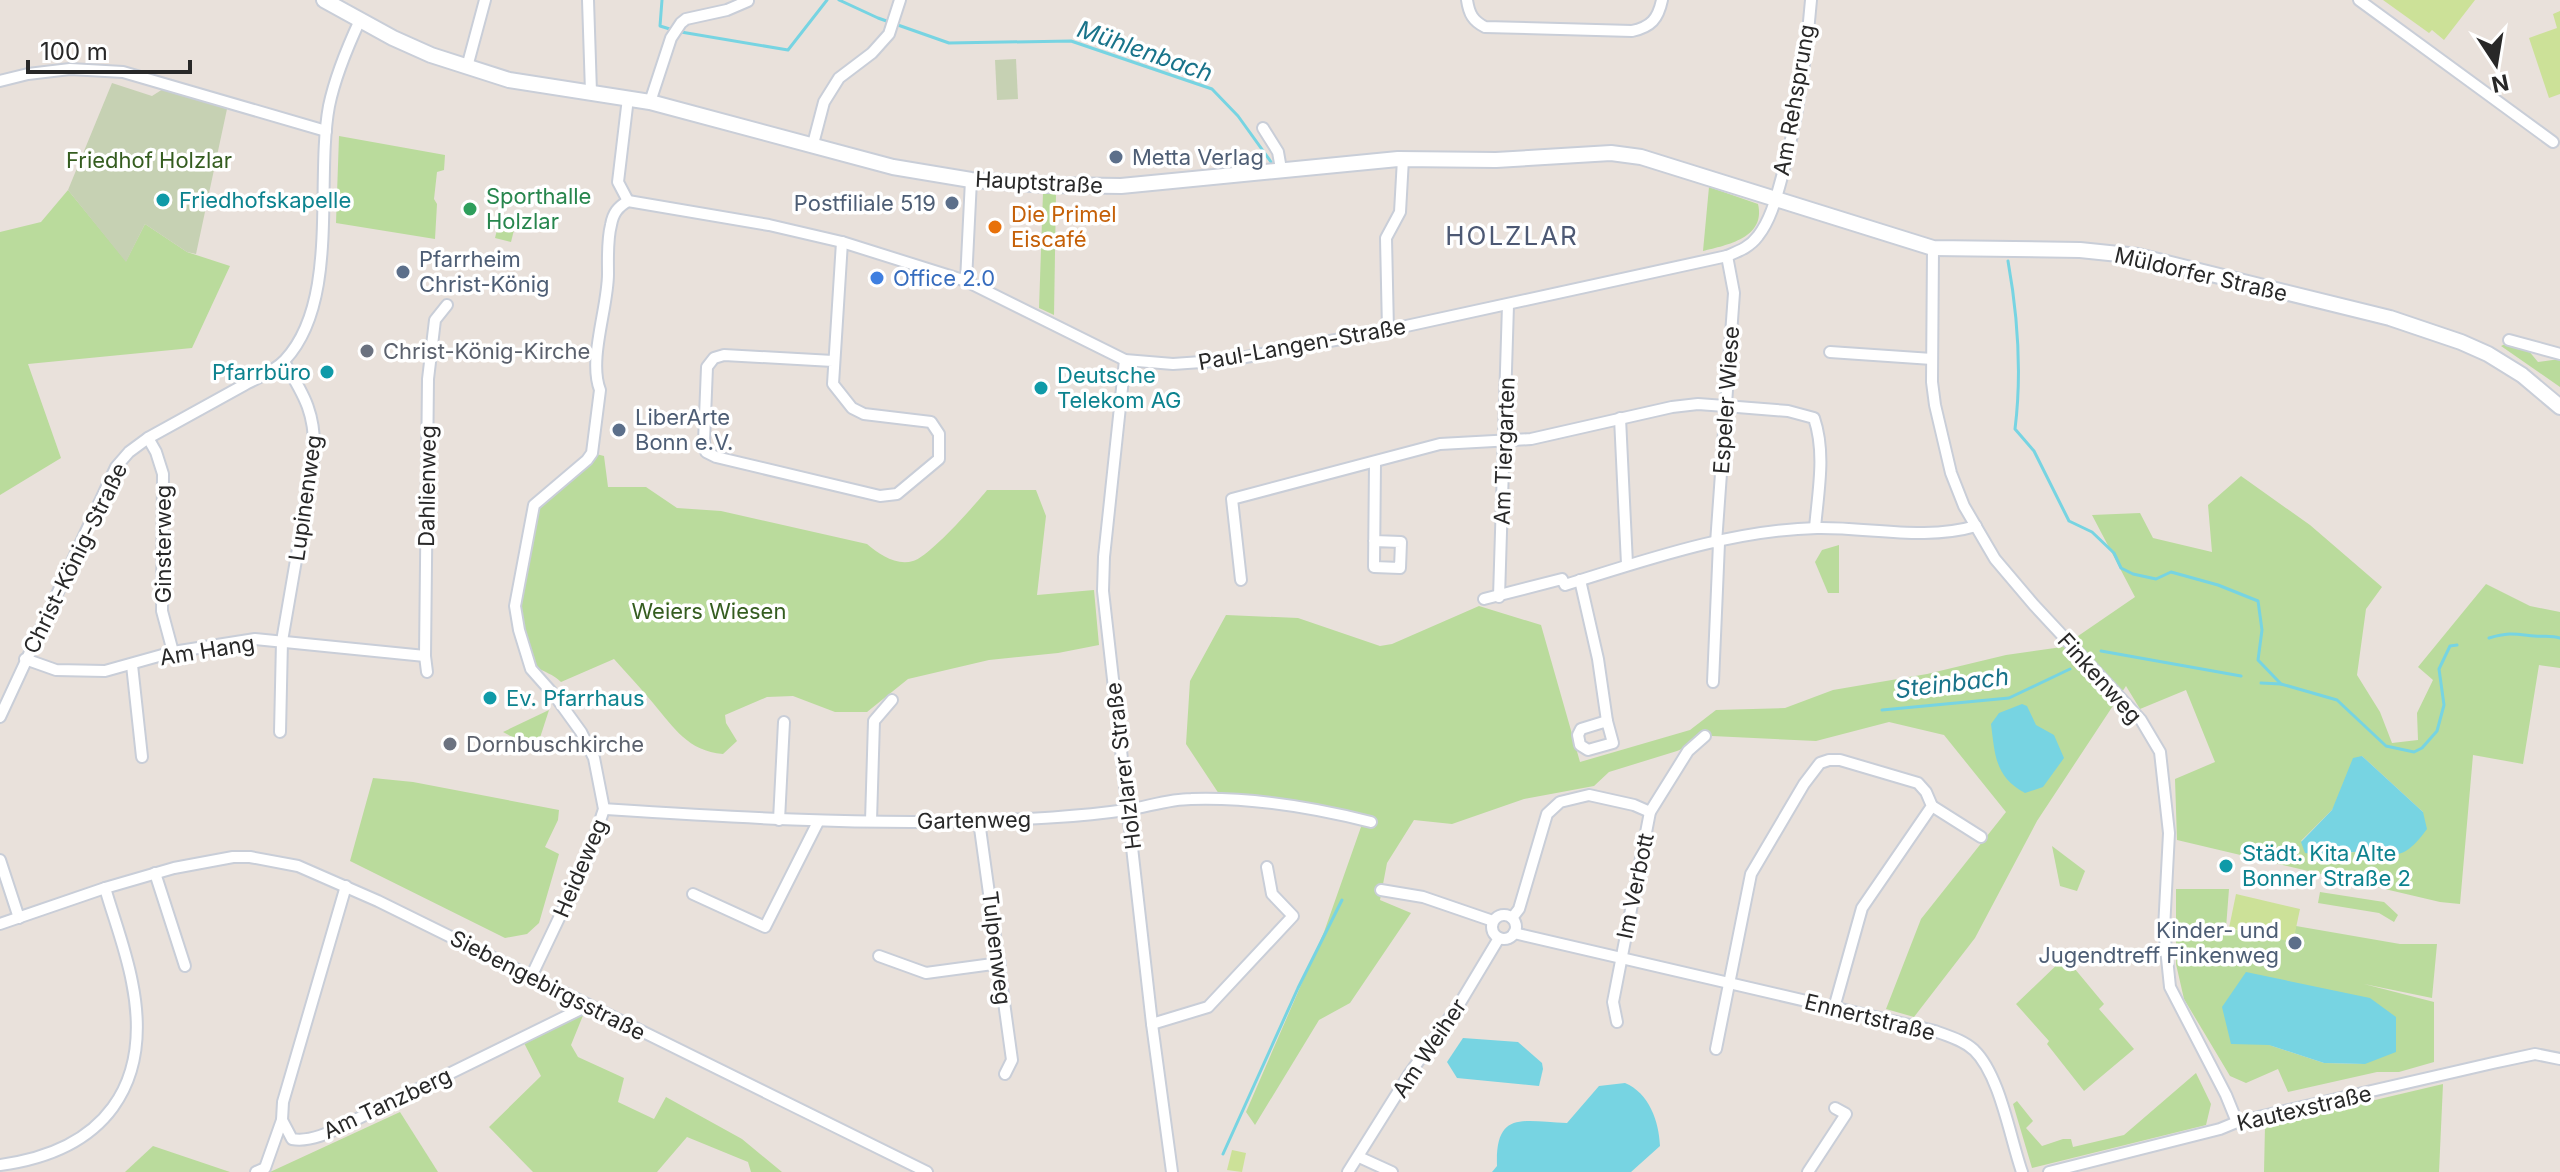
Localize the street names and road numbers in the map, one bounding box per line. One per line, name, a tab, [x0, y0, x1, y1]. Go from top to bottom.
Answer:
street label: Am Rehsprung	[1768, 22, 1820, 178]
street label: Hauptstraße	[974, 166, 1104, 198]
street label: Müldorfer Straße	[2112, 241, 2290, 307]
street label: Paul-Langen-Straße	[1196, 313, 1408, 375]
street label: Espeler Wiese	[1708, 325, 1744, 475]
street label: Am Tiergarten	[1488, 376, 1520, 526]
street label: Dahlienweg	[413, 425, 441, 547]
street label: Lupinenweg	[283, 433, 327, 563]
street label: Christ-König-Straße	[18, 458, 132, 658]
street label: Ginsterweg	[150, 485, 176, 603]
street label: Finkenweg	[2053, 627, 2147, 729]
street label: Am Hang	[158, 630, 256, 670]
street label: Holzlarer Straße	[1100, 681, 1146, 851]
street label: Gartenweg	[917, 806, 1031, 834]
street label: Heideweg	[548, 815, 612, 921]
street label: Im Verbott	[1611, 831, 1659, 941]
street label: Tulpenweg	[977, 890, 1017, 1006]
street label: Siebengebirgsstraße	[446, 924, 650, 1046]
street label: Ennertstraße	[1802, 988, 1938, 1046]
street label: Am Weiher	[1386, 994, 1472, 1102]
street label: Am Tanzberg	[319, 1062, 455, 1144]
street label: Kautexstraße	[2234, 1080, 2374, 1136]

